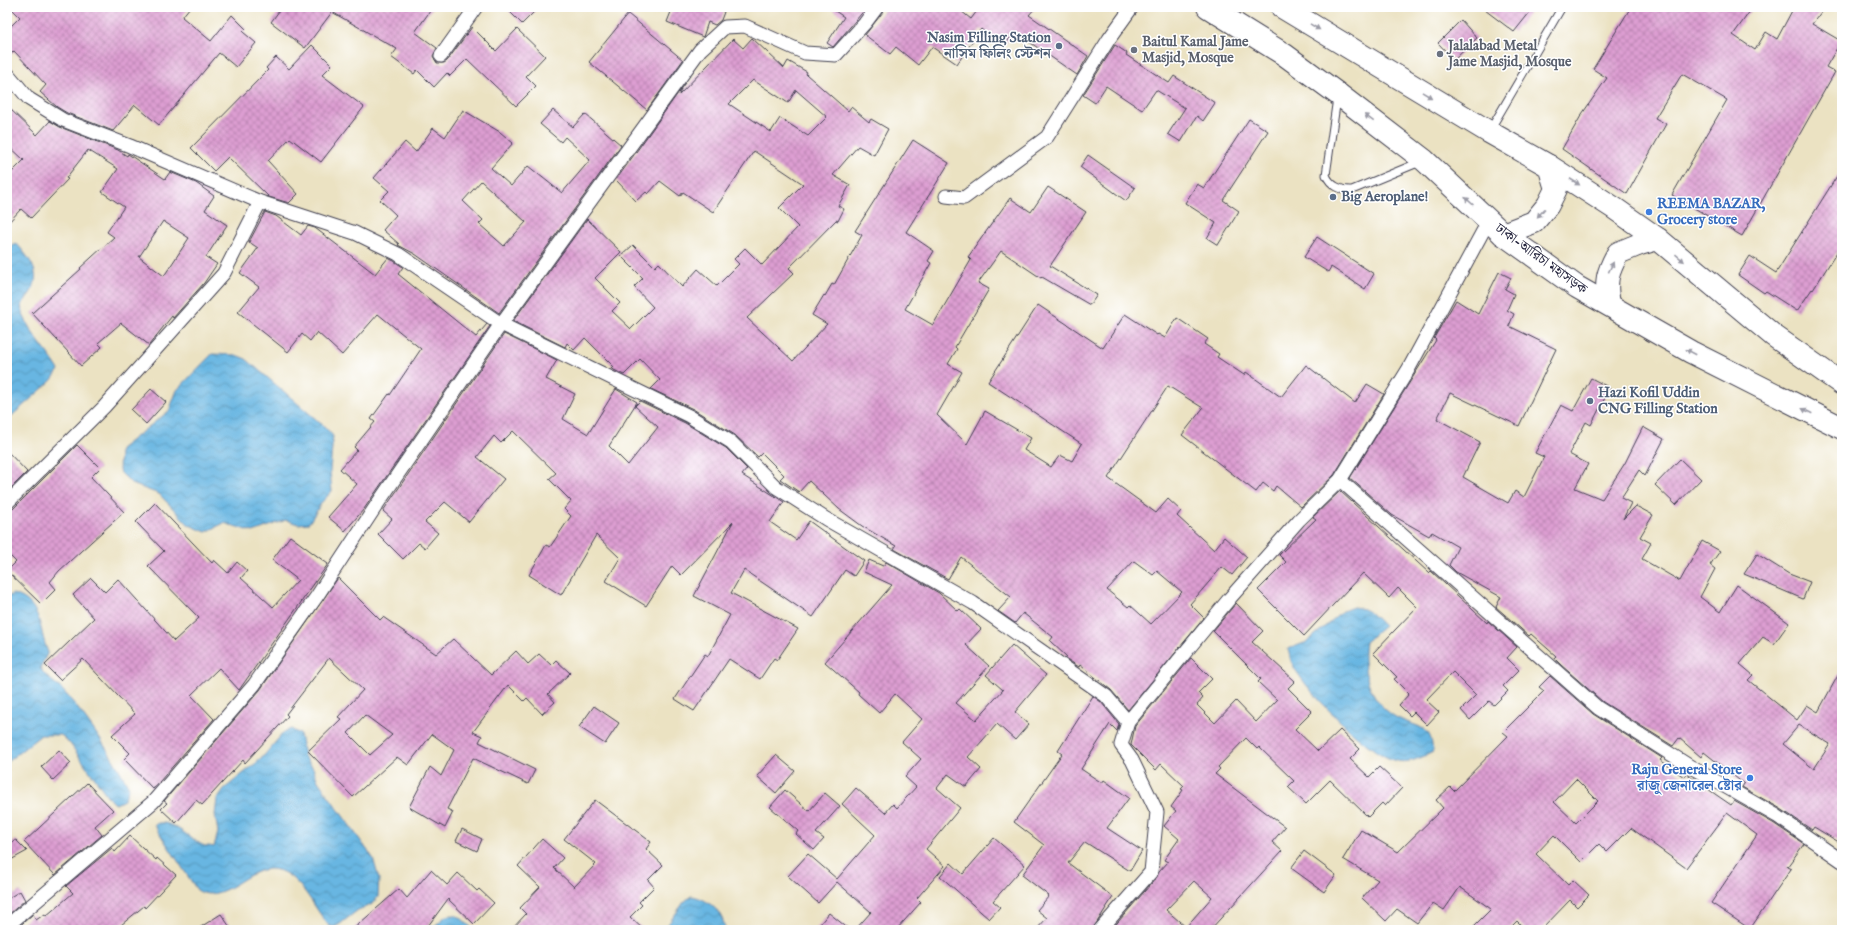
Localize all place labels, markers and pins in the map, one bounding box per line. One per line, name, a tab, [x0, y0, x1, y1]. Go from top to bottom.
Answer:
place label: Nasim Filling Station নাসিম ফিলিং স্টেশন	[926, 29, 1052, 63]
place label: Baitul Kamal Jame Masjid, Mosque	[1142, 33, 1249, 67]
place label: Jalalabad Metal Jame Masjid, Mosque	[1446, 37, 1572, 71]
marker: Nasim Filling Station নাসিম ফিলিং স্টেশন	[1054, 41, 1064, 51]
marker: Baitul Kamal Jame Masjid, Mosque	[1129, 45, 1139, 55]
marker: Jalalabad Metal Jame Masjid, Mosque	[1435, 49, 1445, 59]
place label: Big Aeroplane!	[1341, 188, 1428, 206]
marker: Big Aeroplane!	[1328, 192, 1338, 202]
place label: REEMA BAZAR, Grocery store	[1657, 195, 1766, 229]
marker: REEMA BAZAR, Grocery store	[1644, 207, 1654, 217]
place label: Hazi Kofil Uddin CNG Filling Station	[1598, 384, 1718, 418]
marker: Hazi Kofil Uddin CNG Filling Station	[1585, 396, 1595, 406]
place label: Raju General Store রাজু জেনারেল ষ্টোর	[1631, 761, 1743, 795]
marker: Raju General Store রাজু জেনারেল ষ্টোর	[1745, 773, 1755, 783]

